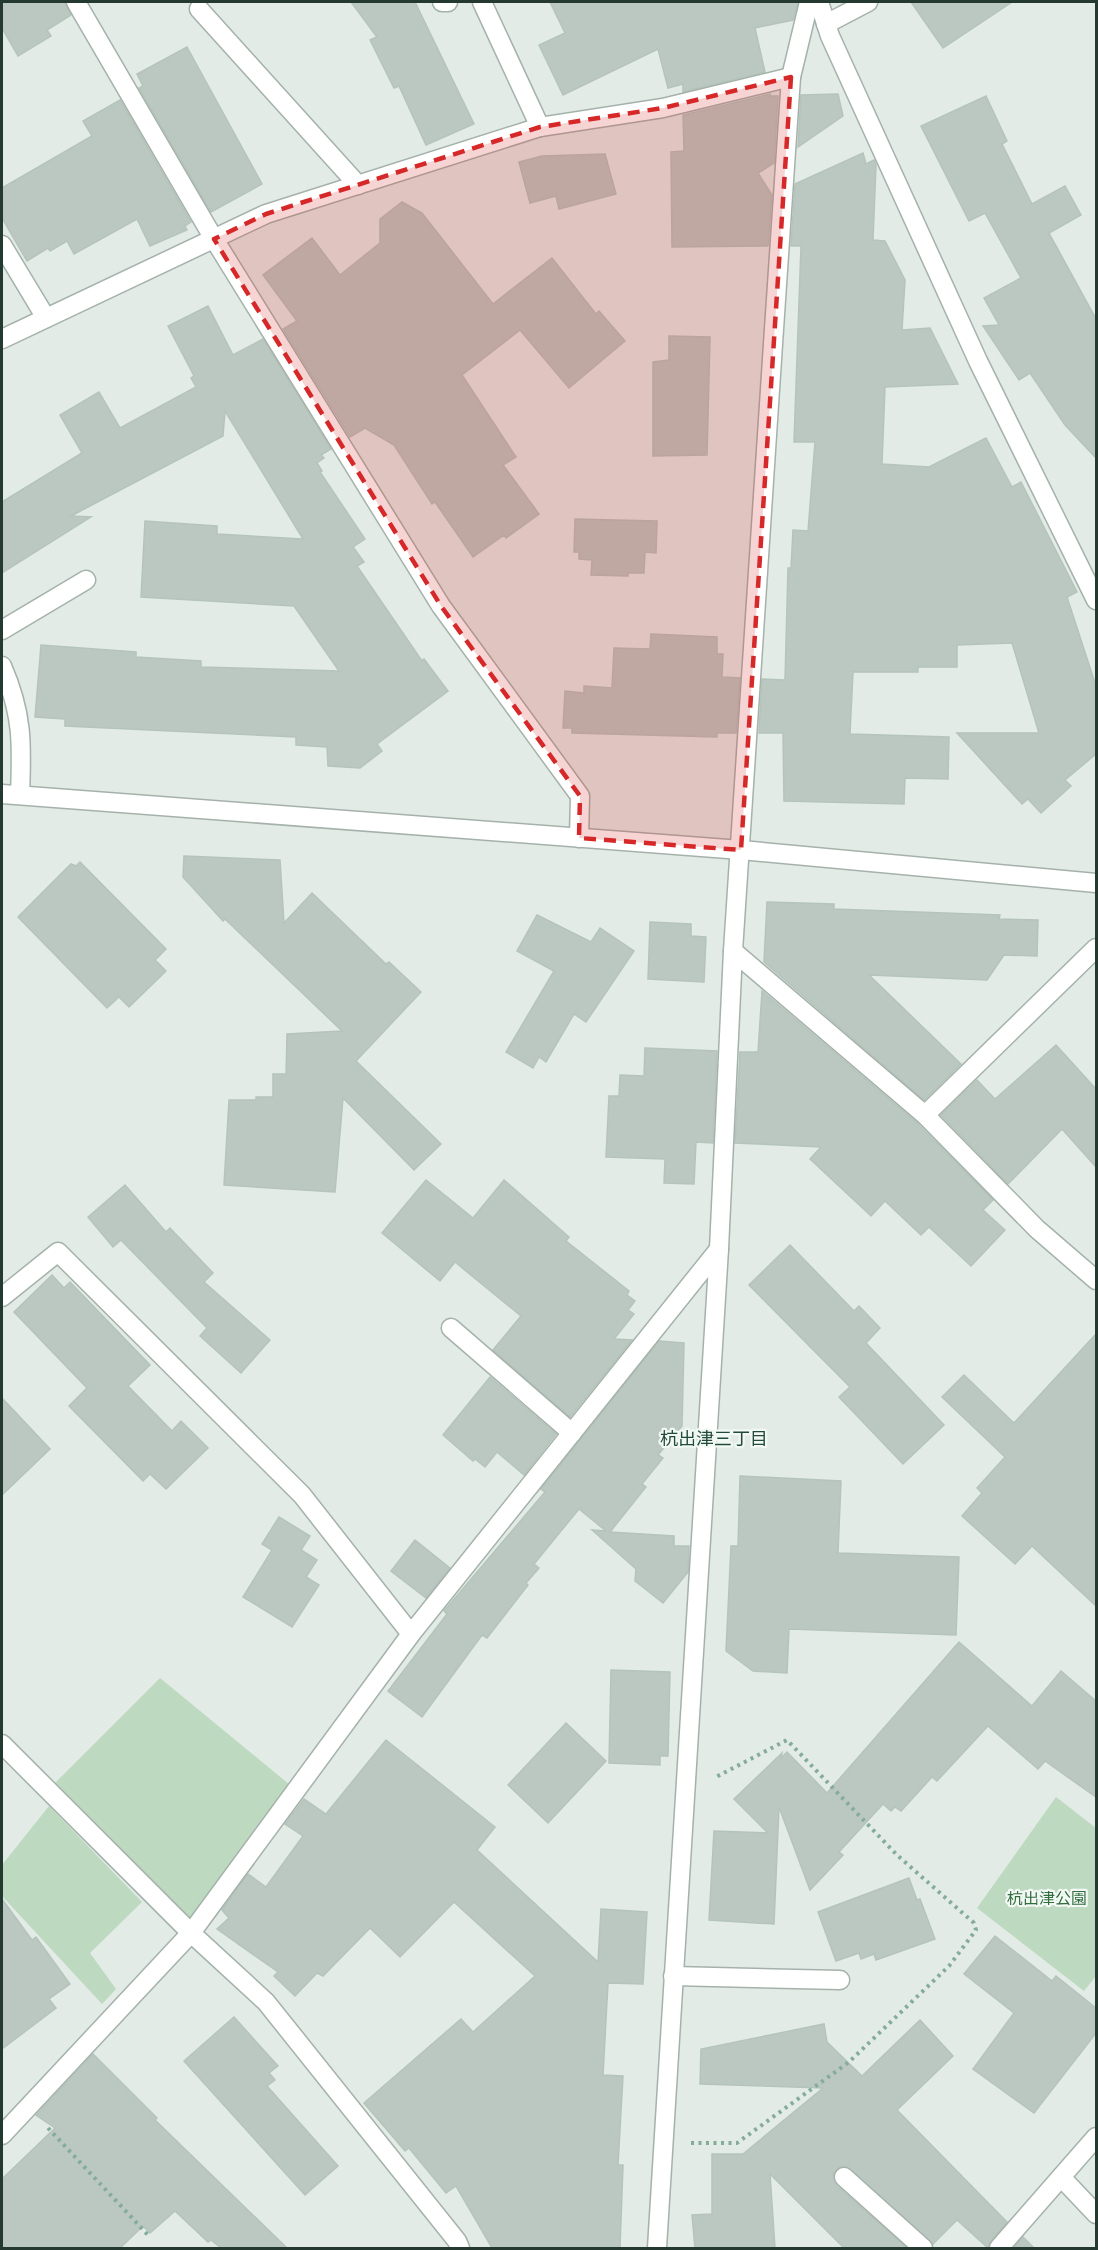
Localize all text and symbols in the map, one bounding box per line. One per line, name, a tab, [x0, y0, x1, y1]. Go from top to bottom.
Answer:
district label: 杭出津三丁目	[660, 1427, 768, 1450]
park label: 杭出津公園	[1007, 1888, 1087, 1908]

